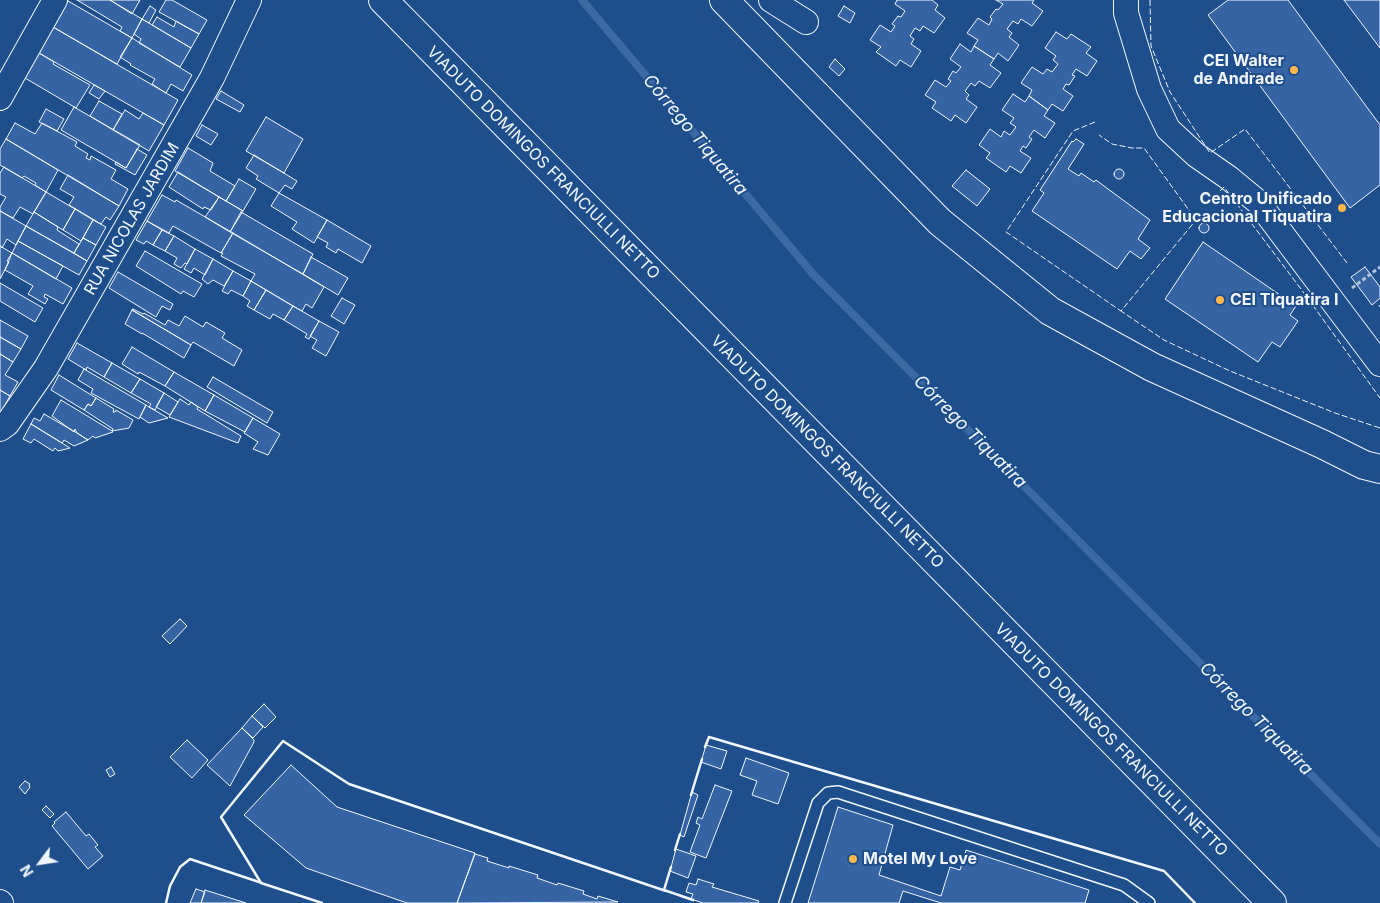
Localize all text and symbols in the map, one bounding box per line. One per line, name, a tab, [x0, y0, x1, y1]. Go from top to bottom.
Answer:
street label: VIADUTO DOMINGOS FRANCIULLI NETTO	[422, 42, 664, 284]
place label: CEI Walter de Andrade	[1193, 51, 1284, 89]
marker: CEI Walter de Andrade	[1288, 64, 1300, 76]
water label: Córrego Tiquatira	[638, 70, 752, 200]
street label: RUA NICOLAS JARDIM	[80, 139, 184, 299]
place label: Centro Unificado Educacional Tiquatira	[1162, 189, 1332, 227]
marker: Centro Unificado Educacional Tiquatira	[1336, 202, 1348, 214]
place label: CEI TIquatira I	[1230, 290, 1338, 310]
marker: CEI TIquatira I	[1214, 294, 1226, 306]
street label: VIADUTO DOMINGOS FRANCIULLI NETTO	[706, 331, 948, 573]
water label: Córrego Tiquatira	[909, 371, 1031, 493]
street label: VIADUTO DOMINGOS FRANCIULLI NETTO	[990, 619, 1232, 861]
water label: Córrego Tiquatira	[1195, 658, 1317, 780]
north arrow	[15, 838, 65, 888]
place label: Motel My Love	[863, 849, 977, 869]
marker: Motel My Love	[847, 853, 859, 865]
text: N	[17, 862, 37, 880]

